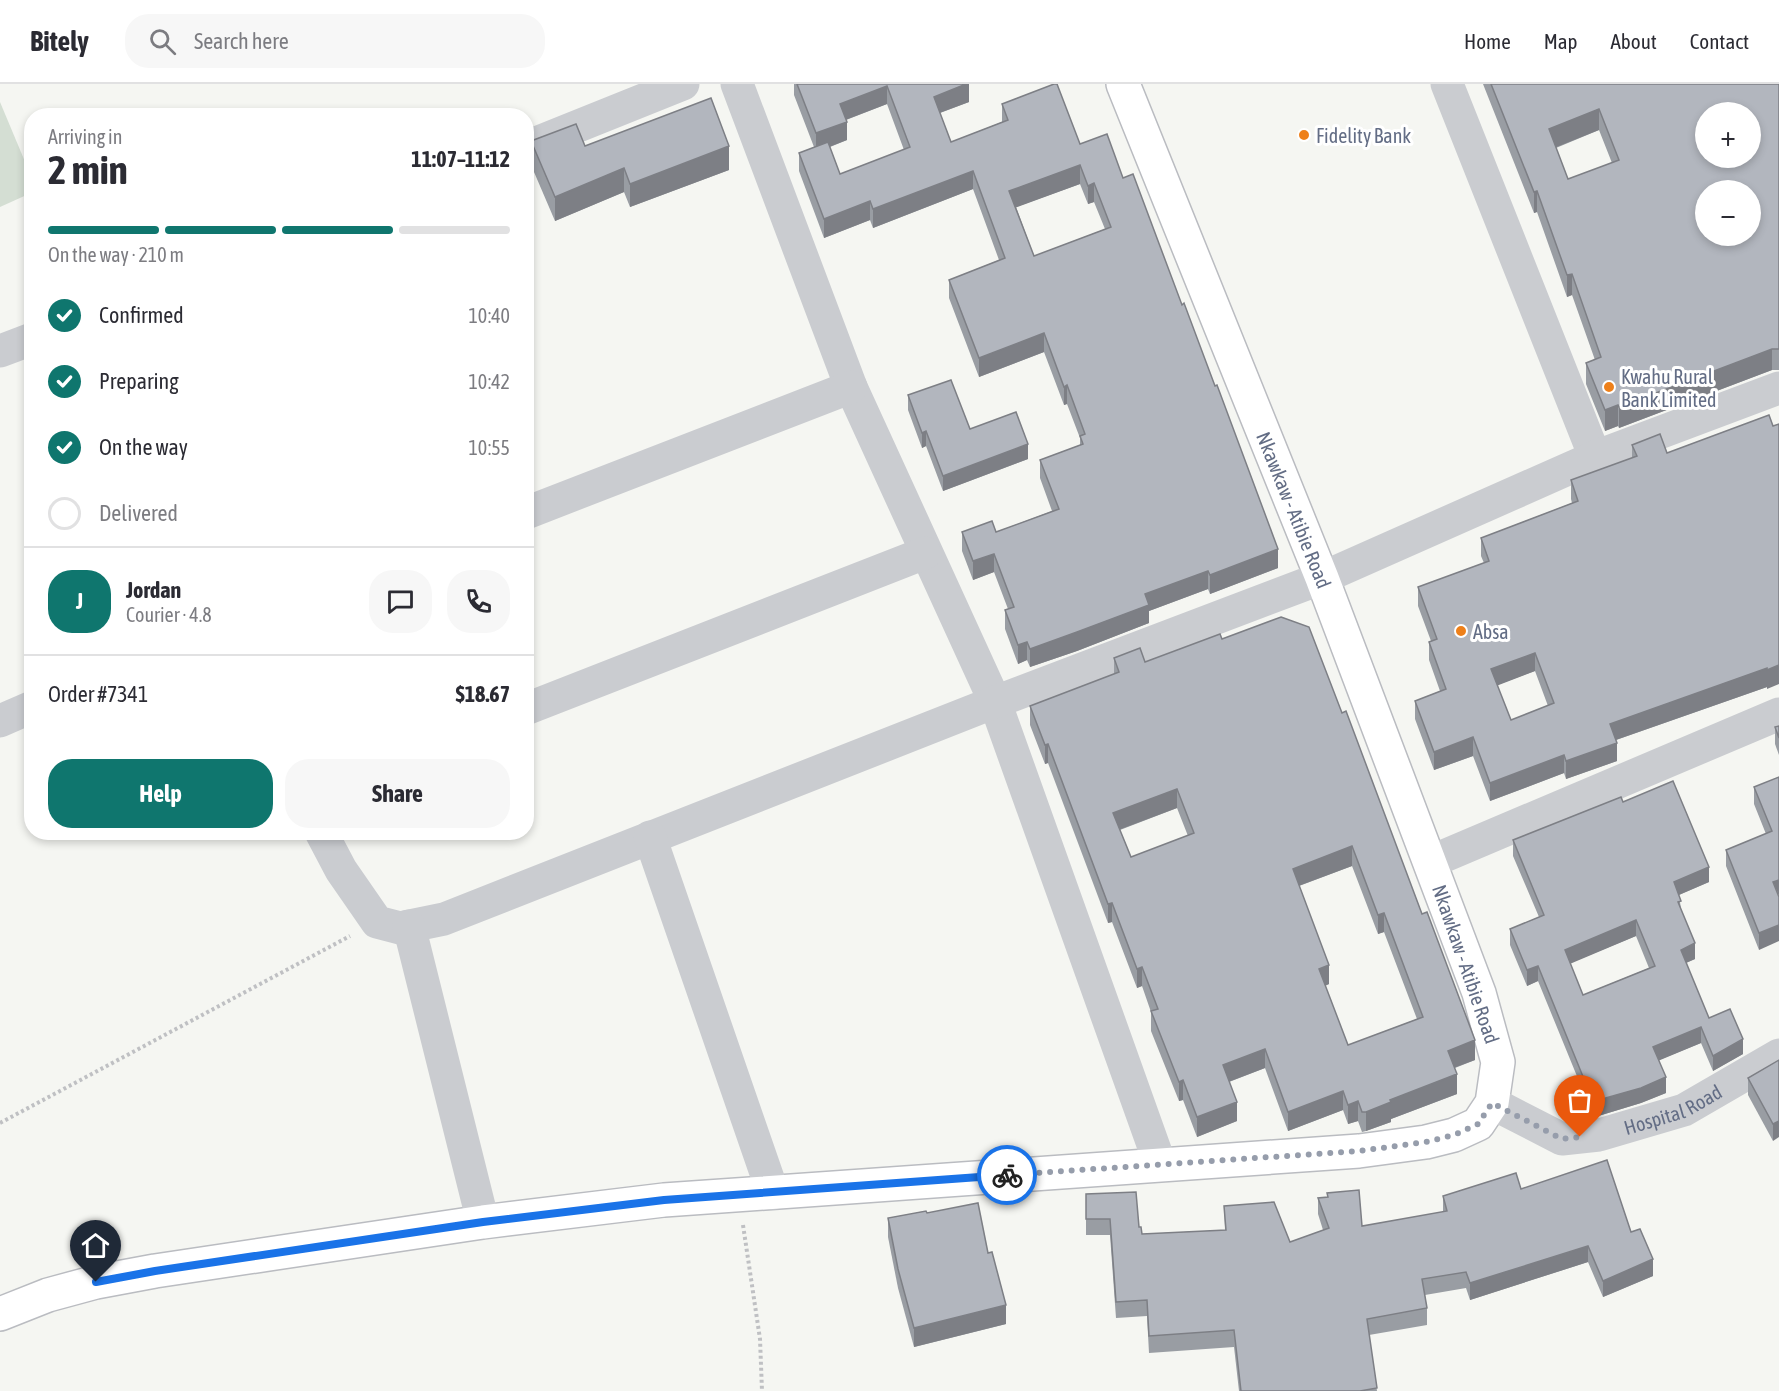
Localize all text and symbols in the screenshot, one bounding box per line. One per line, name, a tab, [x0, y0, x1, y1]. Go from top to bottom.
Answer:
search box	[125, 14, 545, 68]
text: Bitely	[30, 25, 89, 57]
icon: search	[146, 25, 179, 58]
text: Search here	[194, 28, 289, 54]
text: Home	[1464, 29, 1511, 53]
text: Map	[1544, 29, 1578, 53]
text: About	[1611, 29, 1657, 53]
text: Contact	[1690, 29, 1749, 53]
map controls	[1695, 102, 1761, 246]
button: +	[1695, 102, 1761, 168]
place label: Fidelity Bank	[1316, 124, 1411, 147]
text: Arriving in	[48, 125, 122, 148]
marker: Fidelity Bank	[1297, 128, 1311, 142]
text: 11:07–11:12	[411, 146, 510, 172]
text: 2 min	[48, 148, 128, 192]
button: −	[1695, 180, 1761, 246]
text: On the way · 210 m	[48, 243, 184, 266]
icon: check	[48, 299, 81, 332]
text: Confirmed	[99, 302, 184, 328]
text: 10:40	[468, 304, 510, 327]
icon: check	[48, 365, 81, 398]
place label: Kwahu Rural Bank Limited	[1621, 365, 1716, 411]
text: Preparing	[99, 368, 179, 394]
text: 10:42	[468, 370, 510, 393]
marker: Kwahu Rural Bank Limited	[1602, 380, 1616, 394]
street label: Nkawkaw - Atibie Road	[1252, 428, 1336, 592]
icon: check	[48, 431, 81, 464]
text: On the way	[99, 434, 188, 460]
text: 10:55	[468, 436, 510, 459]
text: Delivered	[99, 500, 178, 526]
button: chat	[369, 570, 432, 633]
button: phone	[447, 570, 510, 633]
text: Jordan	[126, 577, 181, 603]
text: J	[76, 588, 83, 614]
text: Courier · 4.8	[126, 603, 212, 626]
place label: Absa	[1473, 620, 1509, 643]
marker: Absa	[1454, 624, 1468, 638]
text: Order #7341	[48, 681, 148, 707]
text: $18.67	[455, 681, 510, 707]
button: Help	[48, 759, 273, 828]
button: Share	[285, 759, 510, 828]
street label: Nkawkaw - Atibie Road	[1428, 881, 1504, 1047]
pin	[1554, 1075, 1605, 1137]
street label: Hospital Road	[1621, 1079, 1725, 1139]
icon: bag	[1563, 1084, 1596, 1117]
courier	[977, 1145, 1037, 1205]
icon: bike	[991, 1159, 1024, 1192]
pin	[70, 1220, 121, 1282]
icon: home	[79, 1229, 112, 1262]

